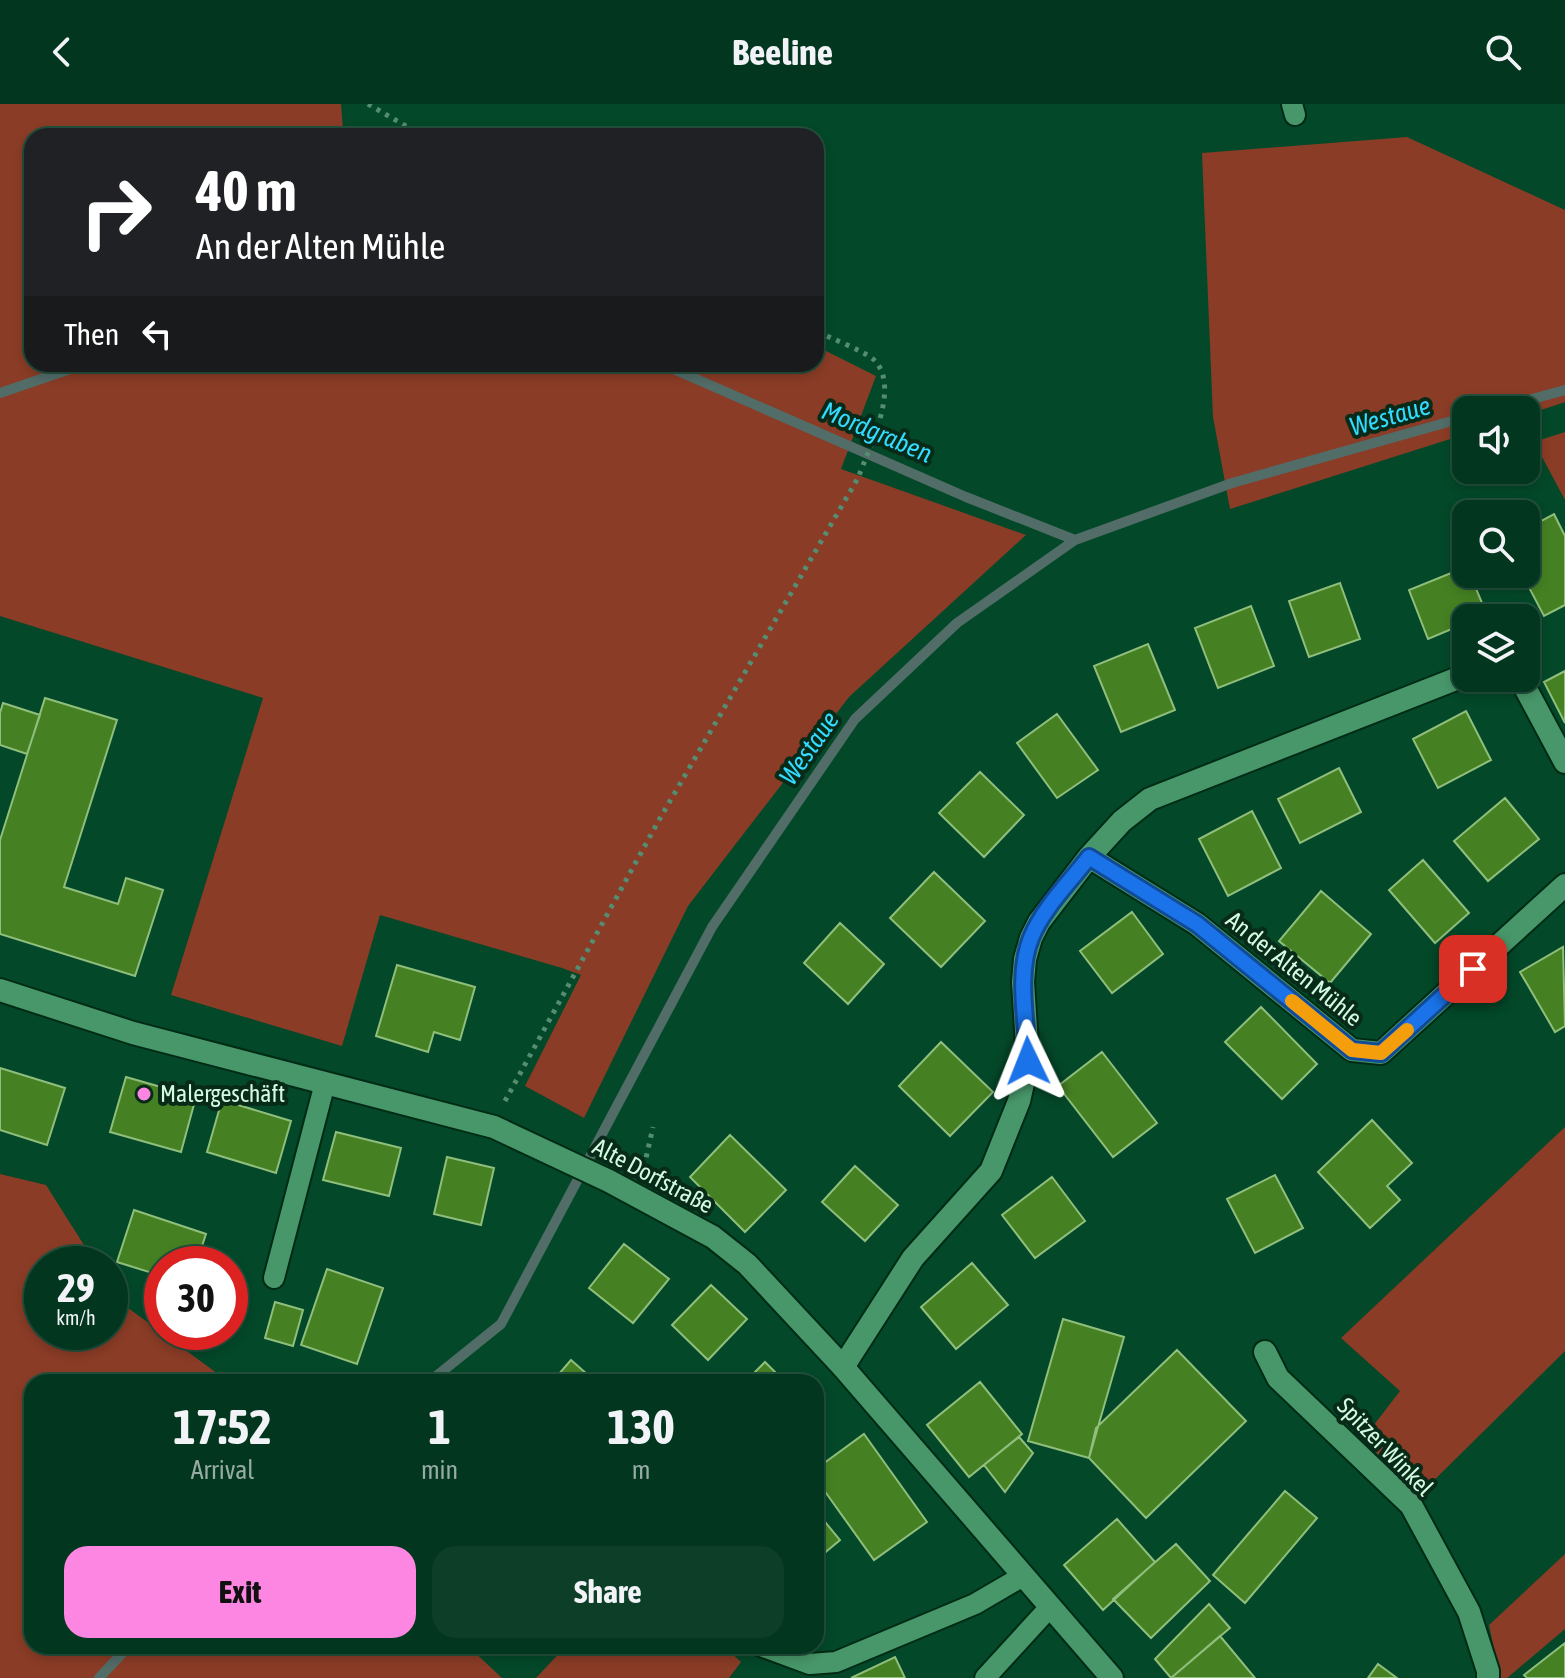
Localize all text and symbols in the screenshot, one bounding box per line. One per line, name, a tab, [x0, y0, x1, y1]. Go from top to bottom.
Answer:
icon: back	[40, 30, 84, 74]
icon: search	[1481, 30, 1525, 74]
text: Beeline	[732, 31, 833, 73]
text: 40 m	[196, 159, 297, 223]
icon: right	[64, 160, 168, 264]
text: An der Alten Mühle	[196, 225, 445, 267]
icon: left	[135, 312, 179, 356]
text: Then	[64, 317, 119, 351]
water label: Westaue	[1346, 390, 1434, 442]
water label: Mordgraben	[817, 395, 937, 469]
map controls	[1452, 396, 1540, 692]
button: sound	[1452, 396, 1540, 484]
button: search	[1452, 500, 1540, 588]
button: layers	[1452, 604, 1540, 692]
water label: Westaue	[773, 706, 845, 790]
street label: An der Alten Mühle	[1221, 906, 1367, 1031]
pin	[1439, 935, 1507, 1003]
icon: arrive	[1451, 947, 1495, 991]
position arrow	[986, 1019, 1070, 1103]
place label: Malergeschäft	[160, 1080, 285, 1107]
marker: Malergeschäft	[135, 1085, 153, 1103]
street label: Alte Dorfstraße	[588, 1133, 718, 1219]
speed limit sign: 30	[144, 1246, 248, 1350]
text: 29	[57, 1265, 95, 1310]
text: km/h	[56, 1306, 96, 1329]
street label: Spitzer Winkel	[1332, 1392, 1439, 1502]
text: 17:52	[173, 1399, 272, 1454]
text: 1	[428, 1399, 451, 1454]
text: 130	[607, 1399, 675, 1454]
text: Arrival	[191, 1455, 254, 1485]
text: min	[421, 1455, 458, 1485]
text: m	[632, 1455, 650, 1485]
button: Exit	[64, 1546, 416, 1638]
button: Share	[432, 1546, 784, 1638]

